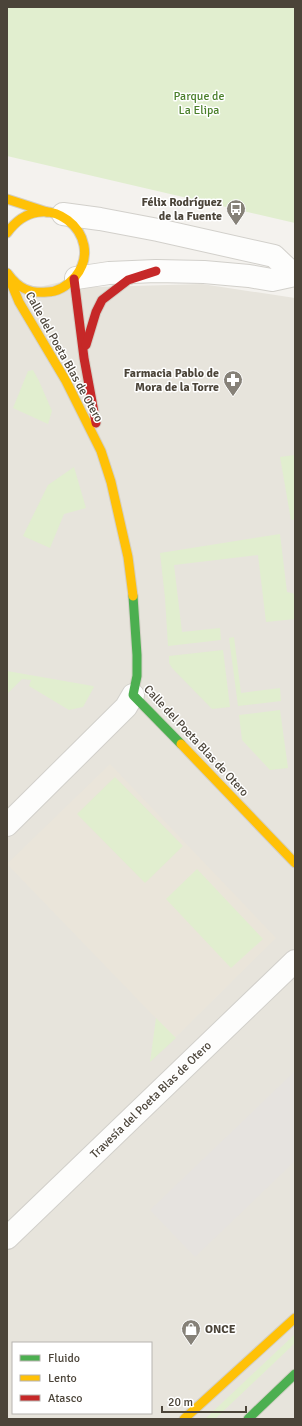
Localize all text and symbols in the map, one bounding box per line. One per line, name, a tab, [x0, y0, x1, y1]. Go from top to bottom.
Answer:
park label: Parque de La Elipa	[174, 89, 224, 118]
place label: Félix Rodríguez de la Fuente	[142, 195, 223, 224]
bus stop icon: Félix Rodríguez de la Fuente	[225, 198, 247, 226]
street label: Calle del Poeta Blas de Otero	[22, 289, 106, 425]
place label: Farmacia Pablo de Mora de la Torre	[124, 366, 219, 395]
pharmacy icon: Farmacia Pablo de Mora de la Torre	[222, 369, 244, 397]
street label: Calle del Poeta Blas de Otero	[140, 682, 252, 800]
street label: Travesía del Poeta Blas de Otero	[87, 1038, 215, 1162]
shop icon: ONCE	[180, 1318, 202, 1346]
place label: ONCE	[205, 1322, 236, 1337]
legend	[12, 1342, 152, 1414]
text: Fluido	[48, 1351, 80, 1366]
text: Lento	[48, 1371, 77, 1386]
scale bar	[162, 1388, 246, 1414]
text: Atasco	[48, 1391, 83, 1406]
text: 20 m	[168, 1395, 193, 1410]

